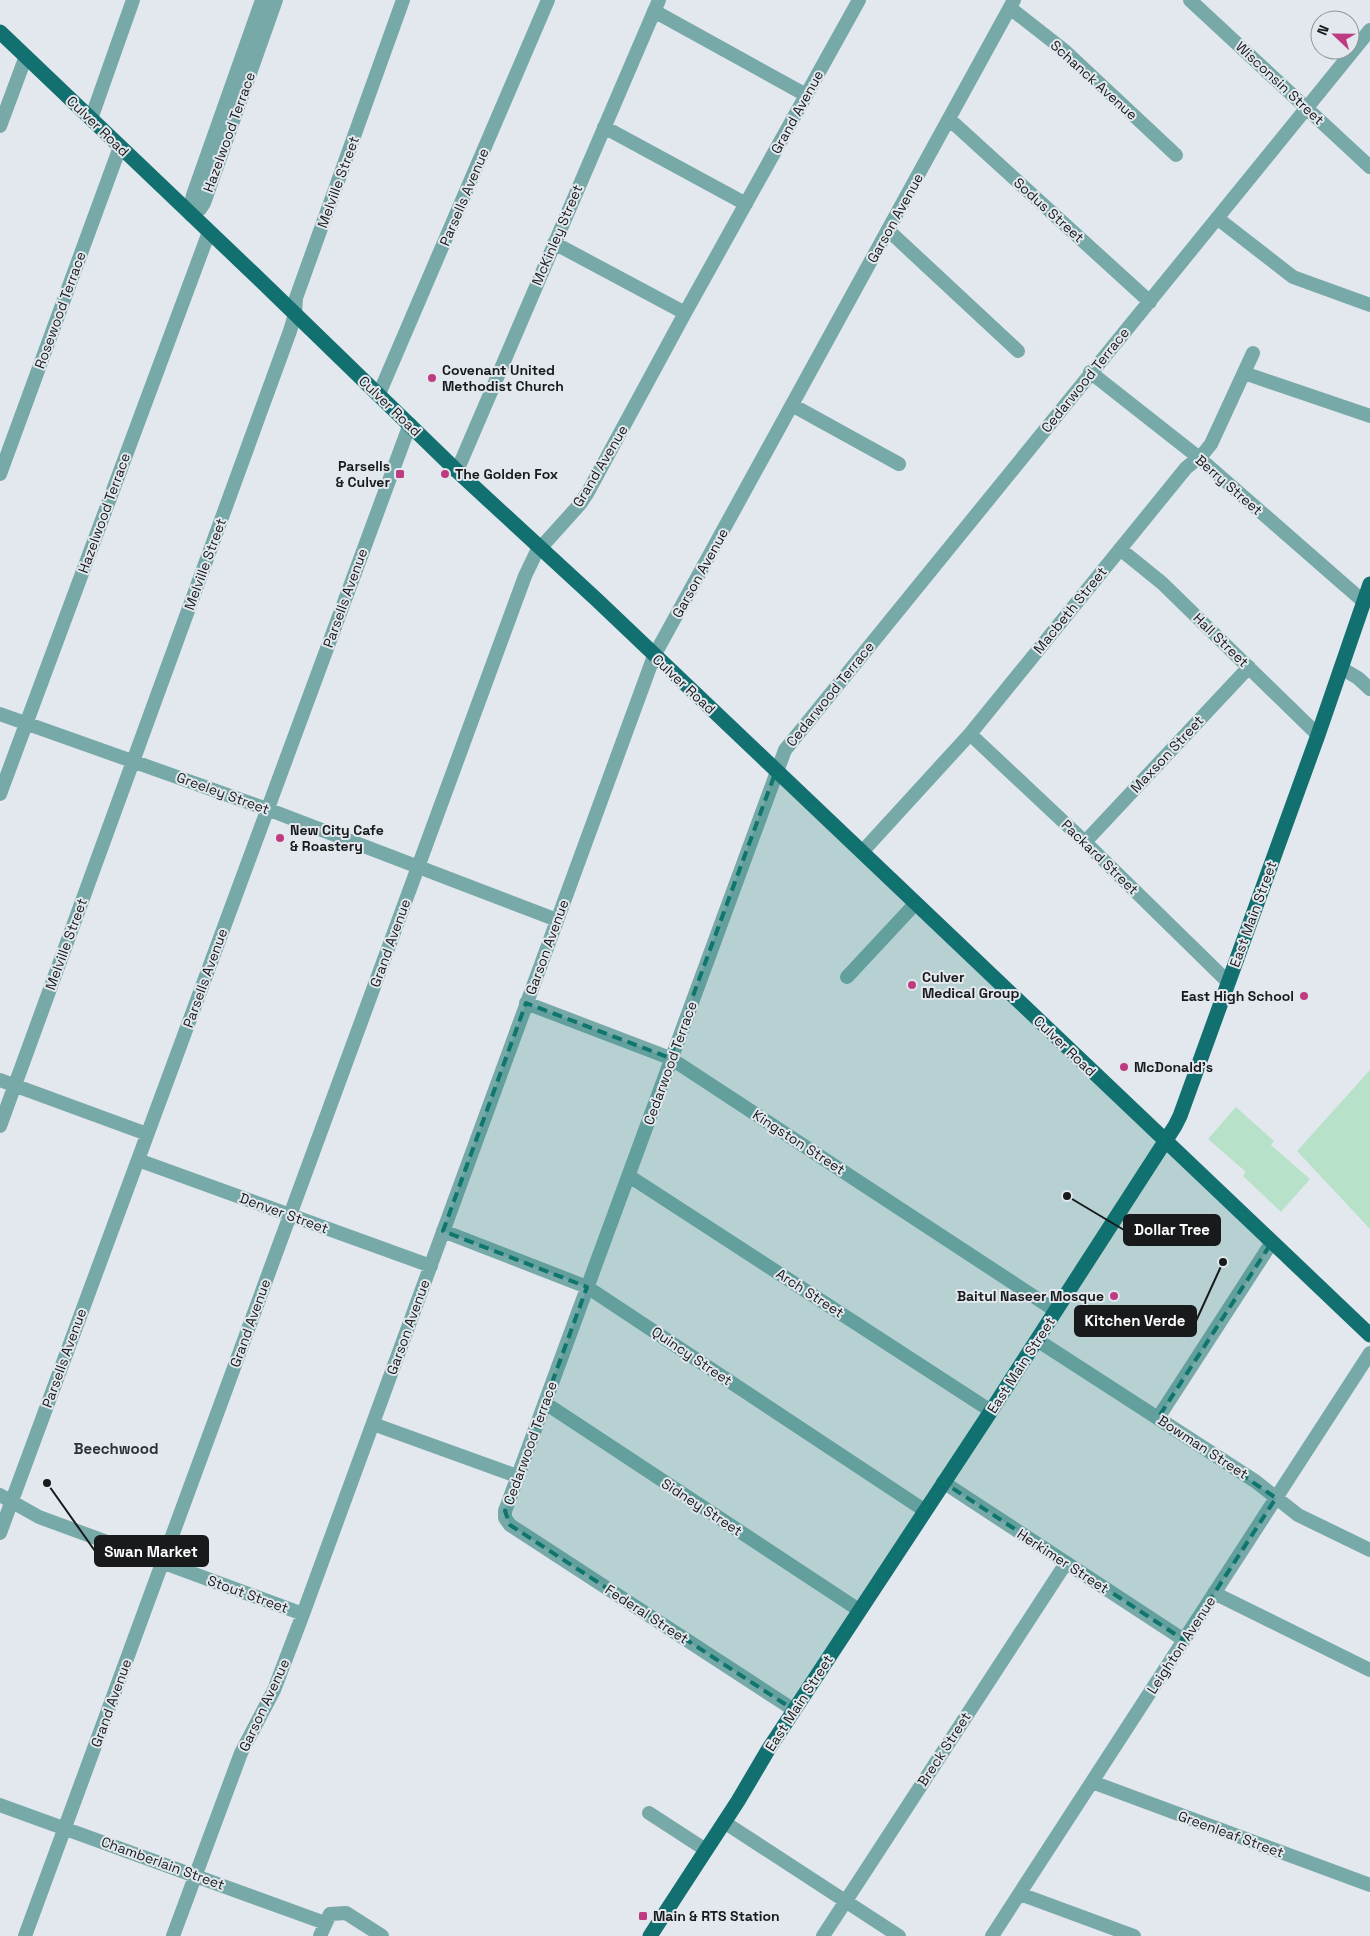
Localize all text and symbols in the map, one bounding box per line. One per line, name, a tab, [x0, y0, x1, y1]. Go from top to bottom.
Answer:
north arrow	[1310, 10, 1360, 60]
text: N	[1313, 22, 1333, 38]
street label: Schanck Avenue	[1047, 36, 1141, 124]
street label: Wisconsin Street	[1232, 37, 1328, 129]
street label: Grand Avenue	[767, 67, 827, 157]
street label: Hazelwood Terrace	[199, 69, 259, 195]
street label: Culver Road	[63, 92, 133, 160]
street label: Melville Street	[313, 134, 363, 230]
street label: Parsells Avenue	[435, 146, 493, 248]
street label: Garson Avenue	[863, 170, 927, 266]
street label: Sodus Street	[1010, 174, 1088, 246]
street label: McKinley Street	[528, 182, 586, 288]
street label: Rosewood Terrace	[30, 249, 90, 371]
street label: Cedarwood Terrace	[1037, 324, 1133, 436]
place label: Covenant United Methodist Church	[442, 361, 564, 395]
street label: Culver Road	[355, 372, 425, 440]
marker: Covenant United Methodist Church	[426, 372, 438, 384]
street label: Grand Avenue	[568, 422, 632, 510]
street label: Hazelwood Terrace	[74, 450, 134, 576]
street label: Berry Street	[1192, 451, 1266, 519]
place label: Parsells & Culver	[336, 457, 390, 491]
place label: The Golden Fox	[455, 465, 558, 483]
marker: Parsells & Culver	[394, 468, 406, 480]
marker: The Golden Fox	[439, 468, 451, 480]
street label: Melville Street	[180, 516, 230, 612]
street label: Garson Avenue	[668, 525, 732, 621]
street label: Parsells Avenue	[319, 546, 371, 650]
street label: Macbeth Street	[1029, 563, 1111, 657]
street label: Hall Street	[1189, 609, 1253, 671]
street label: Cedarwood Terrace	[782, 638, 878, 750]
street label: Culver Road	[649, 650, 719, 718]
street label: Maxson Street	[1127, 712, 1207, 796]
street label: Greeley Street	[174, 768, 272, 818]
street label: Packard Street	[1058, 816, 1142, 898]
place label: New City Cafe & Roastery	[290, 821, 384, 855]
marker: New City Cafe & Roastery	[274, 832, 286, 844]
street label: East Main Street	[1225, 858, 1281, 970]
street label: Melville Street	[41, 896, 91, 992]
street label: Grand Avenue	[366, 896, 414, 990]
street label: Garson Avenue	[521, 897, 573, 997]
street label: Parsells Avenue	[179, 926, 231, 1030]
place label: Culver Medical Group	[922, 968, 1019, 1002]
marker: Culver Medical Group	[906, 979, 918, 991]
place label: East High School	[1181, 987, 1294, 1005]
marker: East High School	[1298, 990, 1310, 1002]
street label: Cedarwood Terrace	[639, 999, 701, 1127]
street label: Culver Road	[1030, 1012, 1100, 1080]
place label: McDonald's	[1134, 1058, 1213, 1076]
marker: McDonald's	[1118, 1061, 1130, 1073]
street label: Kingston Street	[749, 1105, 849, 1179]
street label: Denver Street	[237, 1189, 331, 1237]
callout: Dollar Tree	[1124, 1215, 1220, 1245]
text: Dollar Tree	[1134, 1220, 1210, 1239]
street label: Arch Street	[773, 1264, 847, 1322]
street label: Grand Avenue	[226, 1276, 274, 1370]
street label: Garson Avenue	[382, 1277, 434, 1377]
place label: Baitul Naseer Mosque	[957, 1287, 1104, 1305]
marker: Baitul Naseer Mosque	[1108, 1290, 1120, 1302]
street label: Parsells Avenue	[38, 1306, 90, 1410]
callout: Kitchen Verde	[1075, 1306, 1196, 1336]
text: Kitchen Verde	[1085, 1311, 1186, 1330]
street label: East Main Street	[983, 1313, 1059, 1417]
street label: Quincy Street	[648, 1322, 736, 1390]
street label: Cedarwood Terrace	[499, 1379, 561, 1507]
street label: Bowman Street	[1154, 1411, 1252, 1483]
district label: Beechwood	[74, 1439, 158, 1458]
street label: Sidney Street	[658, 1474, 746, 1540]
street label: Herkimer Street	[1014, 1525, 1112, 1597]
callout: Swan Market	[95, 1536, 208, 1566]
text: Swan Market	[104, 1542, 198, 1561]
street label: Stout Street	[205, 1571, 291, 1617]
street label: Federal Street	[602, 1580, 692, 1648]
street label: Leighton Avenue	[1143, 1593, 1219, 1697]
street label: East Main Street	[761, 1651, 837, 1755]
street label: Grand Avenue	[87, 1656, 135, 1750]
street label: Garson Avenue	[235, 1656, 293, 1754]
street label: Breck Street	[913, 1709, 975, 1789]
street label: Greenleaf Street	[1176, 1807, 1286, 1861]
street label: Chamberlain Street	[99, 1832, 227, 1894]
place label: Main & RTS Station	[653, 1907, 780, 1925]
marker: Main & RTS Station	[637, 1910, 649, 1922]

